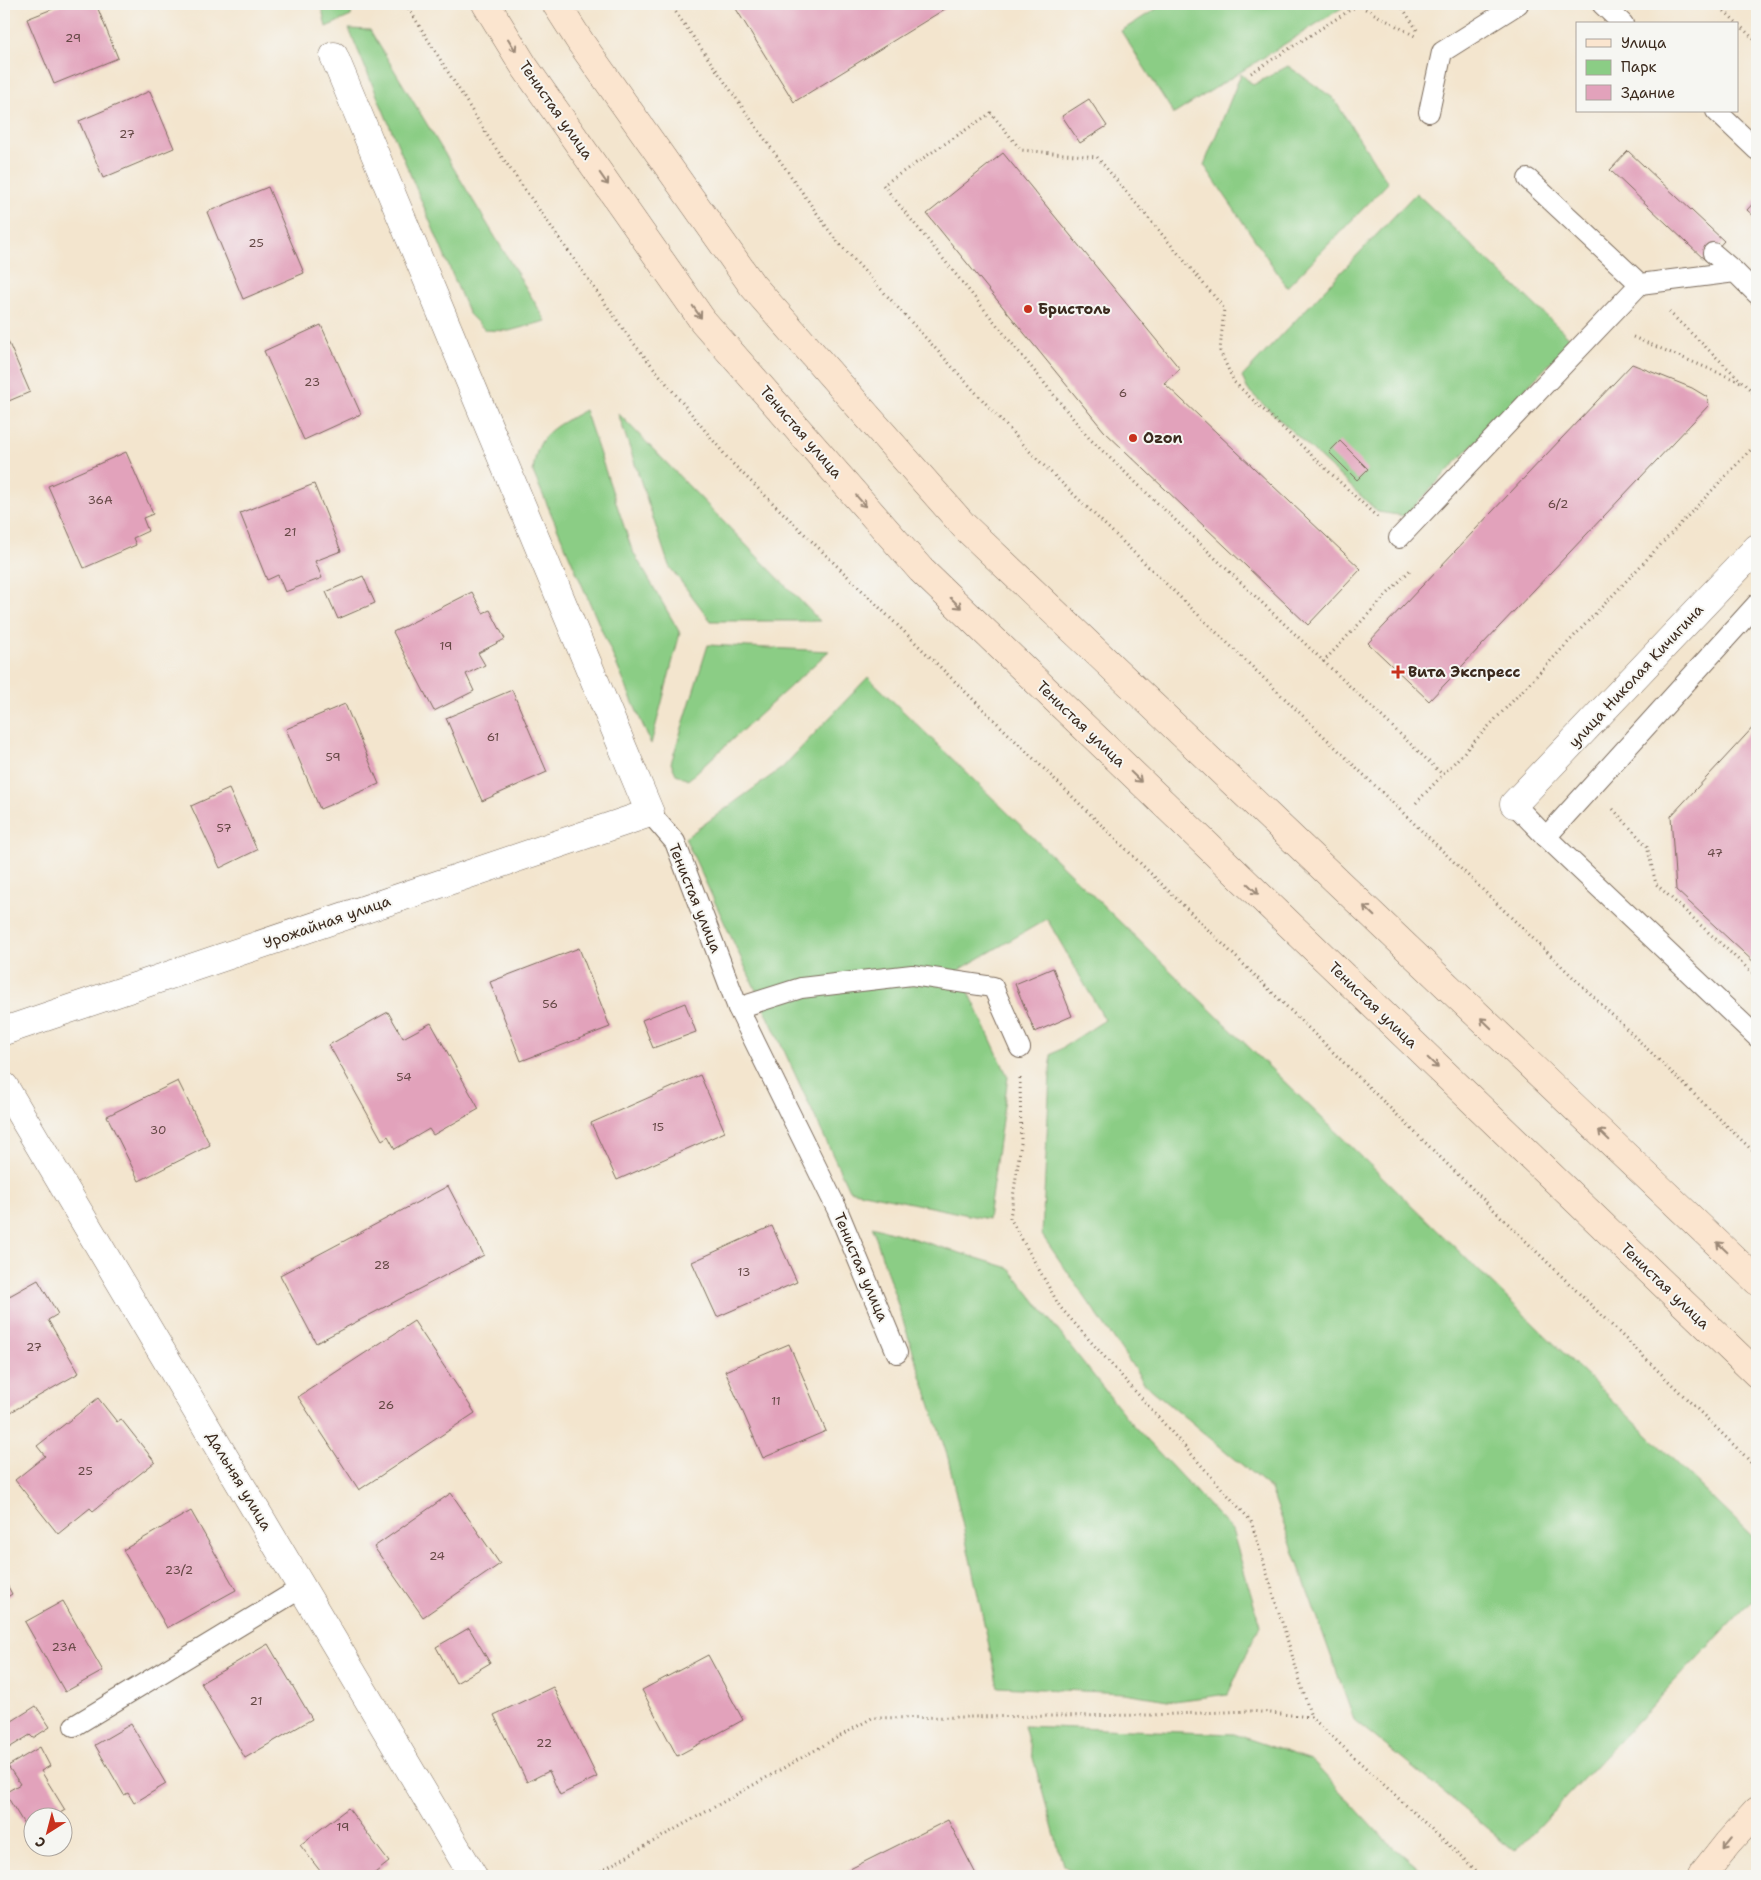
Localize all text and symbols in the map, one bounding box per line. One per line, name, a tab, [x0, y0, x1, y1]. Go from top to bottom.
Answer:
legend	[1576, 22, 1738, 112]
house number: 29	[65, 30, 81, 46]
text: Улица	[1621, 33, 1667, 53]
one-way arrow	[507, 38, 517, 52]
street label: Тенистая улица	[514, 57, 598, 164]
text: Парк	[1621, 57, 1657, 77]
text: Здание	[1621, 83, 1675, 103]
house number: 27	[119, 126, 135, 142]
one-way arrow	[599, 172, 609, 186]
house number: 25	[248, 235, 264, 251]
place label: Бристоль	[1038, 299, 1111, 319]
marker: Бристоль	[1022, 303, 1034, 315]
one-way arrow	[692, 305, 702, 319]
house number: 23	[304, 374, 320, 390]
street label: Тенистая улица	[755, 381, 847, 483]
house number: 6	[1119, 385, 1127, 401]
place label: Ozon	[1143, 428, 1183, 448]
marker: Ozon	[1127, 432, 1139, 444]
house number: 36А	[87, 492, 113, 508]
one-way arrow	[855, 494, 866, 507]
house number: 6/2	[1548, 496, 1568, 512]
house number: 21	[284, 524, 296, 540]
one-way arrow	[950, 597, 962, 609]
street label: улица Николая Кичигина	[1564, 600, 1708, 752]
house number: 19	[440, 638, 452, 654]
place label: Вита Экспресс	[1408, 662, 1521, 682]
marker: Вита Экспресс	[1392, 666, 1404, 678]
street label: Тенистая улица	[1032, 676, 1130, 772]
house number: 61	[487, 729, 499, 745]
house number: 59	[325, 749, 341, 765]
one-way arrow	[1130, 771, 1142, 783]
house number: 57	[216, 820, 232, 836]
street label: Тенистая улица	[664, 840, 726, 956]
house number: 47	[1707, 845, 1723, 861]
one-way arrow	[1247, 883, 1260, 895]
street label: Урожайная улица	[261, 891, 394, 953]
one-way arrow	[1362, 905, 1375, 917]
street label: Тенистая улица	[1324, 957, 1422, 1053]
house number: 56	[542, 996, 558, 1012]
one-way arrow	[1480, 1017, 1493, 1029]
one-way arrow	[1427, 1057, 1440, 1069]
house number: 54	[396, 1069, 412, 1085]
house number: 15	[652, 1119, 664, 1135]
house number: 30	[150, 1122, 166, 1138]
one-way arrow	[1598, 1129, 1611, 1141]
street label: Тенистая улица	[829, 1209, 893, 1325]
street label: Тенистая улица	[1616, 1238, 1714, 1334]
one-way arrow	[1716, 1241, 1728, 1253]
house number: 28	[374, 1257, 390, 1273]
house number: 13	[738, 1264, 750, 1280]
house number: 27	[26, 1339, 42, 1355]
house number: 11	[771, 1393, 781, 1409]
house number: 26	[378, 1397, 394, 1413]
street label: Дальняя улица	[202, 1428, 277, 1535]
house number: 25	[77, 1463, 93, 1479]
house number: 24	[429, 1548, 445, 1564]
house number: 23/2	[165, 1562, 193, 1578]
house number: 23А	[52, 1639, 77, 1655]
house number: 21	[250, 1693, 262, 1709]
house number: 22	[536, 1735, 552, 1751]
north arrow	[22, 1808, 72, 1858]
house number: 19	[337, 1819, 349, 1835]
text: С	[32, 1833, 49, 1852]
one-way arrow	[1723, 1836, 1734, 1849]

